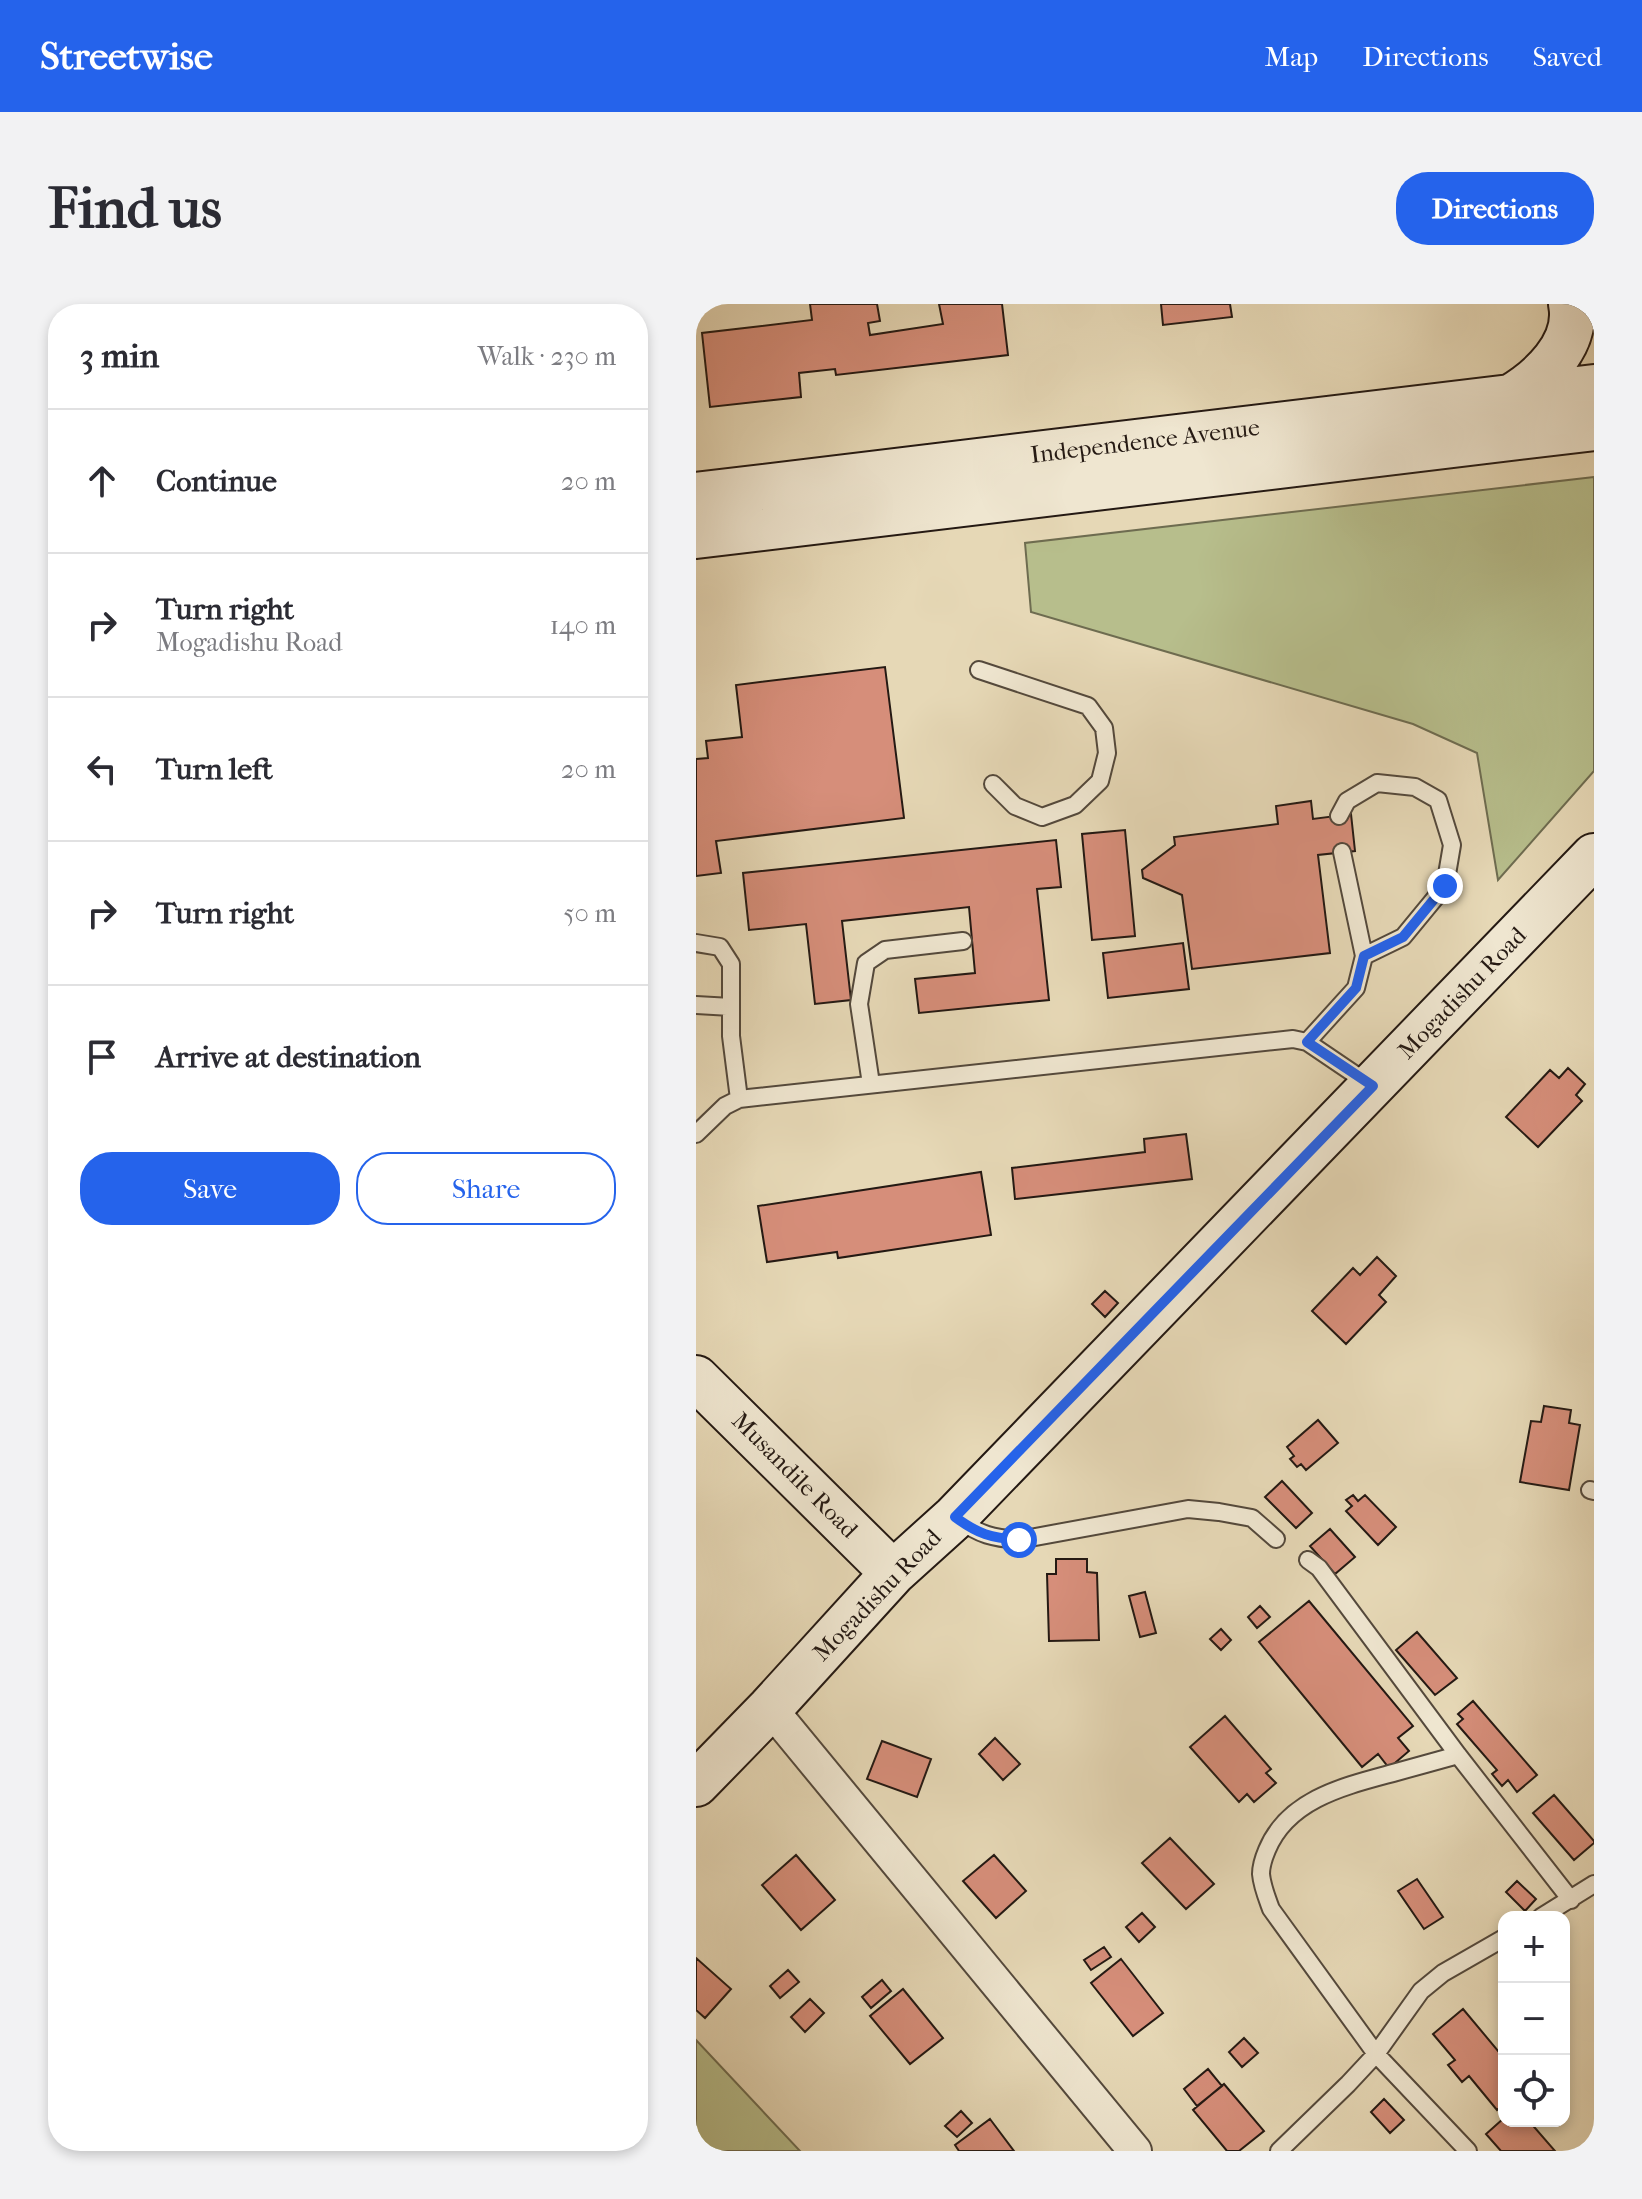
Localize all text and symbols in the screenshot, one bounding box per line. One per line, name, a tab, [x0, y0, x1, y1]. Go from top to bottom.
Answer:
text: Streetwise	[40, 34, 213, 79]
text: Map	[1265, 40, 1318, 73]
text: Directions	[1362, 40, 1489, 73]
text: Saved	[1533, 40, 1602, 73]
button: Directions	[1396, 172, 1594, 245]
text: Find us	[48, 176, 222, 241]
text: 3 min	[80, 336, 159, 376]
text: Walk · 230 m	[478, 341, 616, 372]
street label: Independence Avenue	[1029, 413, 1261, 469]
icon: ahead	[80, 459, 124, 503]
text: Continue	[156, 464, 277, 499]
text: 20 m	[561, 466, 616, 497]
text: Turn right	[156, 592, 294, 627]
icon: right	[80, 603, 124, 647]
text: 140 m	[550, 610, 616, 641]
text: Mogadishu Road	[156, 627, 342, 658]
icon: left	[80, 747, 124, 791]
text: Turn left	[156, 752, 273, 787]
text: 20 m	[561, 754, 616, 785]
route end	[1427, 868, 1463, 904]
icon: right	[80, 891, 124, 935]
text: Turn right	[156, 896, 294, 931]
text: 50 m	[563, 898, 616, 929]
street label: Mogadishu Road	[1392, 921, 1532, 1065]
icon: arrive	[80, 1035, 124, 1079]
text: Arrive at destination	[156, 1040, 421, 1075]
button: Save	[80, 1152, 340, 1225]
button: Share	[356, 1152, 616, 1225]
street label: Musandile Road	[726, 1406, 864, 1544]
route start	[1001, 1522, 1037, 1558]
street label: Mogadishu Road	[807, 1523, 947, 1667]
map controls	[1498, 1911, 1570, 2127]
button: +	[1498, 1911, 1570, 1983]
button: −	[1498, 1983, 1570, 2055]
button: locate	[1498, 2055, 1570, 2127]

